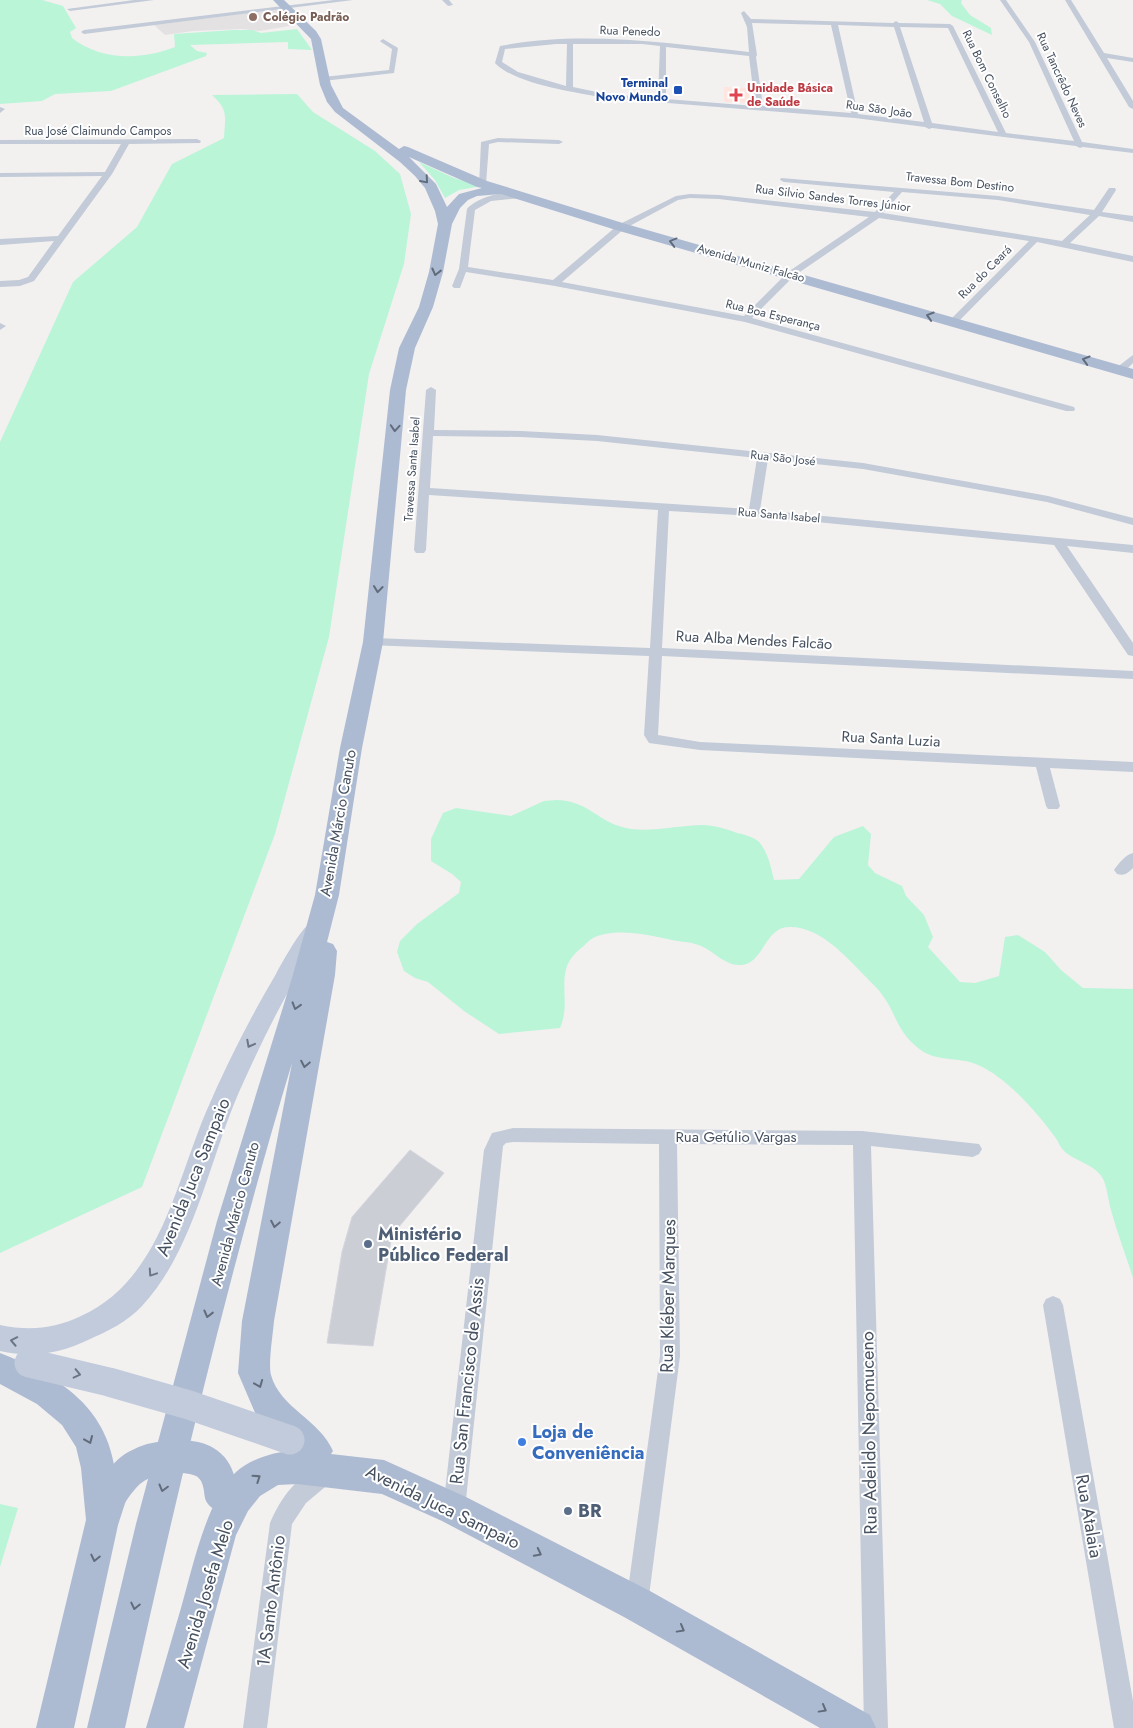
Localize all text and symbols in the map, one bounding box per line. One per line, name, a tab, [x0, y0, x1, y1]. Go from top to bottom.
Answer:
place label: Colégio Padrão	[263, 8, 349, 26]
marker: Colégio Padrão	[247, 11, 259, 23]
street label: Rua Penedo	[599, 21, 661, 41]
street label: Rua Bom Conselho	[958, 27, 1016, 122]
street label: Rua Tancrêdo Neves	[1032, 29, 1092, 131]
place label: Terminal Novo Mundo	[596, 74, 668, 106]
place label: Unidade Básica de Saúde	[747, 79, 833, 111]
marker: Terminal Novo Mundo	[672, 84, 684, 96]
marker: Unidade Básica de Saúde	[729, 88, 743, 102]
street label: Rua São João	[845, 95, 914, 123]
street label: Rua José Claimundo Campos	[25, 122, 172, 140]
street label: Travessa Bom Destino	[905, 167, 1016, 197]
one-way arrow	[419, 175, 428, 184]
street label: Rua Silvio Sandes Torres Júnior	[754, 180, 913, 217]
one-way arrow	[669, 237, 677, 247]
street label: Avenida Muniz Falcão	[695, 239, 807, 287]
street label: Rua do Ceará	[954, 241, 1016, 303]
one-way arrow	[431, 267, 442, 276]
street label: Rua Boa Esperança	[724, 295, 823, 336]
one-way arrow	[926, 312, 934, 322]
one-way arrow	[1083, 356, 1091, 366]
street label: Travessa Santa Isabel	[399, 416, 425, 522]
one-way arrow	[390, 424, 401, 432]
street label: Rua São José	[750, 446, 816, 470]
street label: Rua Santa Isabel	[737, 502, 821, 528]
one-way arrow	[373, 586, 384, 594]
street label: Rua Alba Mendes Falcão	[675, 625, 833, 655]
street label: Rua Santa Luzia	[841, 725, 941, 753]
street label: Avenida Márcio Canuto	[314, 748, 362, 898]
one-way arrow	[291, 1002, 301, 1010]
one-way arrow	[247, 1038, 257, 1047]
one-way arrow	[300, 1060, 311, 1068]
street label: Avenida Juca Sampaio	[149, 1094, 237, 1260]
street label: Rua Getúlio Vargas	[675, 1126, 797, 1148]
street label: Avenida Márcio Canuto	[205, 1139, 265, 1289]
one-way arrow	[270, 1219, 281, 1228]
street label: Rua Kléber Marques	[654, 1219, 682, 1373]
place label: Ministério Público Federal	[378, 1221, 509, 1268]
marker: Ministério Público Federal	[362, 1238, 374, 1250]
one-way arrow	[149, 1267, 158, 1277]
street label: Rua San Francisco de Assis	[443, 1276, 491, 1486]
one-way arrow	[204, 1310, 214, 1318]
street label: Rua Adeildo Nepomuceno	[854, 1331, 884, 1535]
one-way arrow	[10, 1337, 19, 1347]
one-way arrow	[72, 1368, 81, 1379]
one-way arrow	[252, 1379, 263, 1388]
place label: Loja de Conveniência	[532, 1419, 645, 1466]
one-way arrow	[83, 1435, 94, 1444]
marker: Loja de Conveniência	[516, 1436, 528, 1448]
street label: Avenida Juca Sampaio	[361, 1458, 525, 1556]
street label: Rua Atalaia	[1069, 1472, 1109, 1560]
one-way arrow	[252, 1475, 261, 1484]
one-way arrow	[158, 1484, 169, 1493]
place label: BR	[578, 1498, 602, 1524]
marker: BR	[562, 1505, 574, 1517]
street label: Avenida Josefa Melo	[170, 1516, 240, 1671]
street label: 1A Santo Antônio	[250, 1534, 292, 1668]
one-way arrow	[532, 1547, 541, 1557]
one-way arrow	[90, 1553, 101, 1562]
one-way arrow	[130, 1602, 141, 1610]
one-way arrow	[676, 1622, 685, 1632]
one-way arrow	[818, 1702, 827, 1712]

